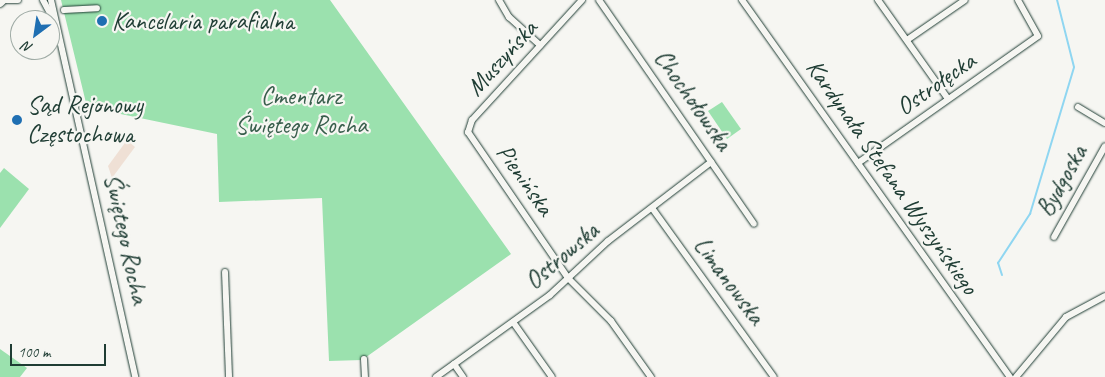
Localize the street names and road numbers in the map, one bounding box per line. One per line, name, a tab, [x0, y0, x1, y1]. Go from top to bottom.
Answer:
street label: Muszyńska	[460, 14, 544, 102]
street label: Chochołowska	[647, 44, 739, 156]
street label: Ostrołęcka	[891, 46, 981, 122]
street label: Kardynała Stefana Wyszyńskiego	[800, 54, 984, 300]
street label: Pienińska	[490, 138, 560, 222]
street label: Bydgoska	[1030, 140, 1094, 222]
street label: Świętego Rocha	[98, 172, 154, 306]
street label: Ostrowska	[519, 216, 605, 296]
street label: Limanowska	[687, 231, 771, 331]

